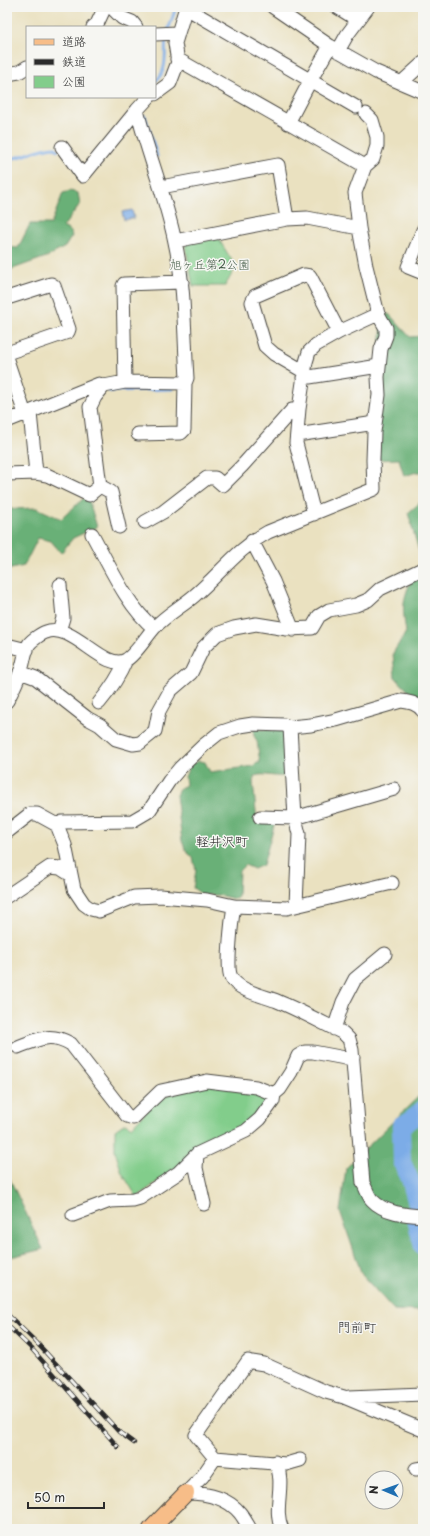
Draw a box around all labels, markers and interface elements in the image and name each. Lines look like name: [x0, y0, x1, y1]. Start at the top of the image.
legend: [26, 26, 156, 98]
text: 道路: [62, 32, 86, 50]
text: 鉄道: [62, 52, 86, 70]
text: 公園: [62, 72, 86, 90]
park label: 旭ヶ丘第2公園: [170, 255, 250, 273]
district label: 軽井沢町: [196, 831, 248, 850]
district label: 門前町: [337, 1317, 377, 1336]
north arrow: [364, 1470, 404, 1510]
scale bar: [28, 1484, 104, 1510]
text: N: [365, 1485, 382, 1494]
text: 50 m: [34, 1488, 65, 1506]

